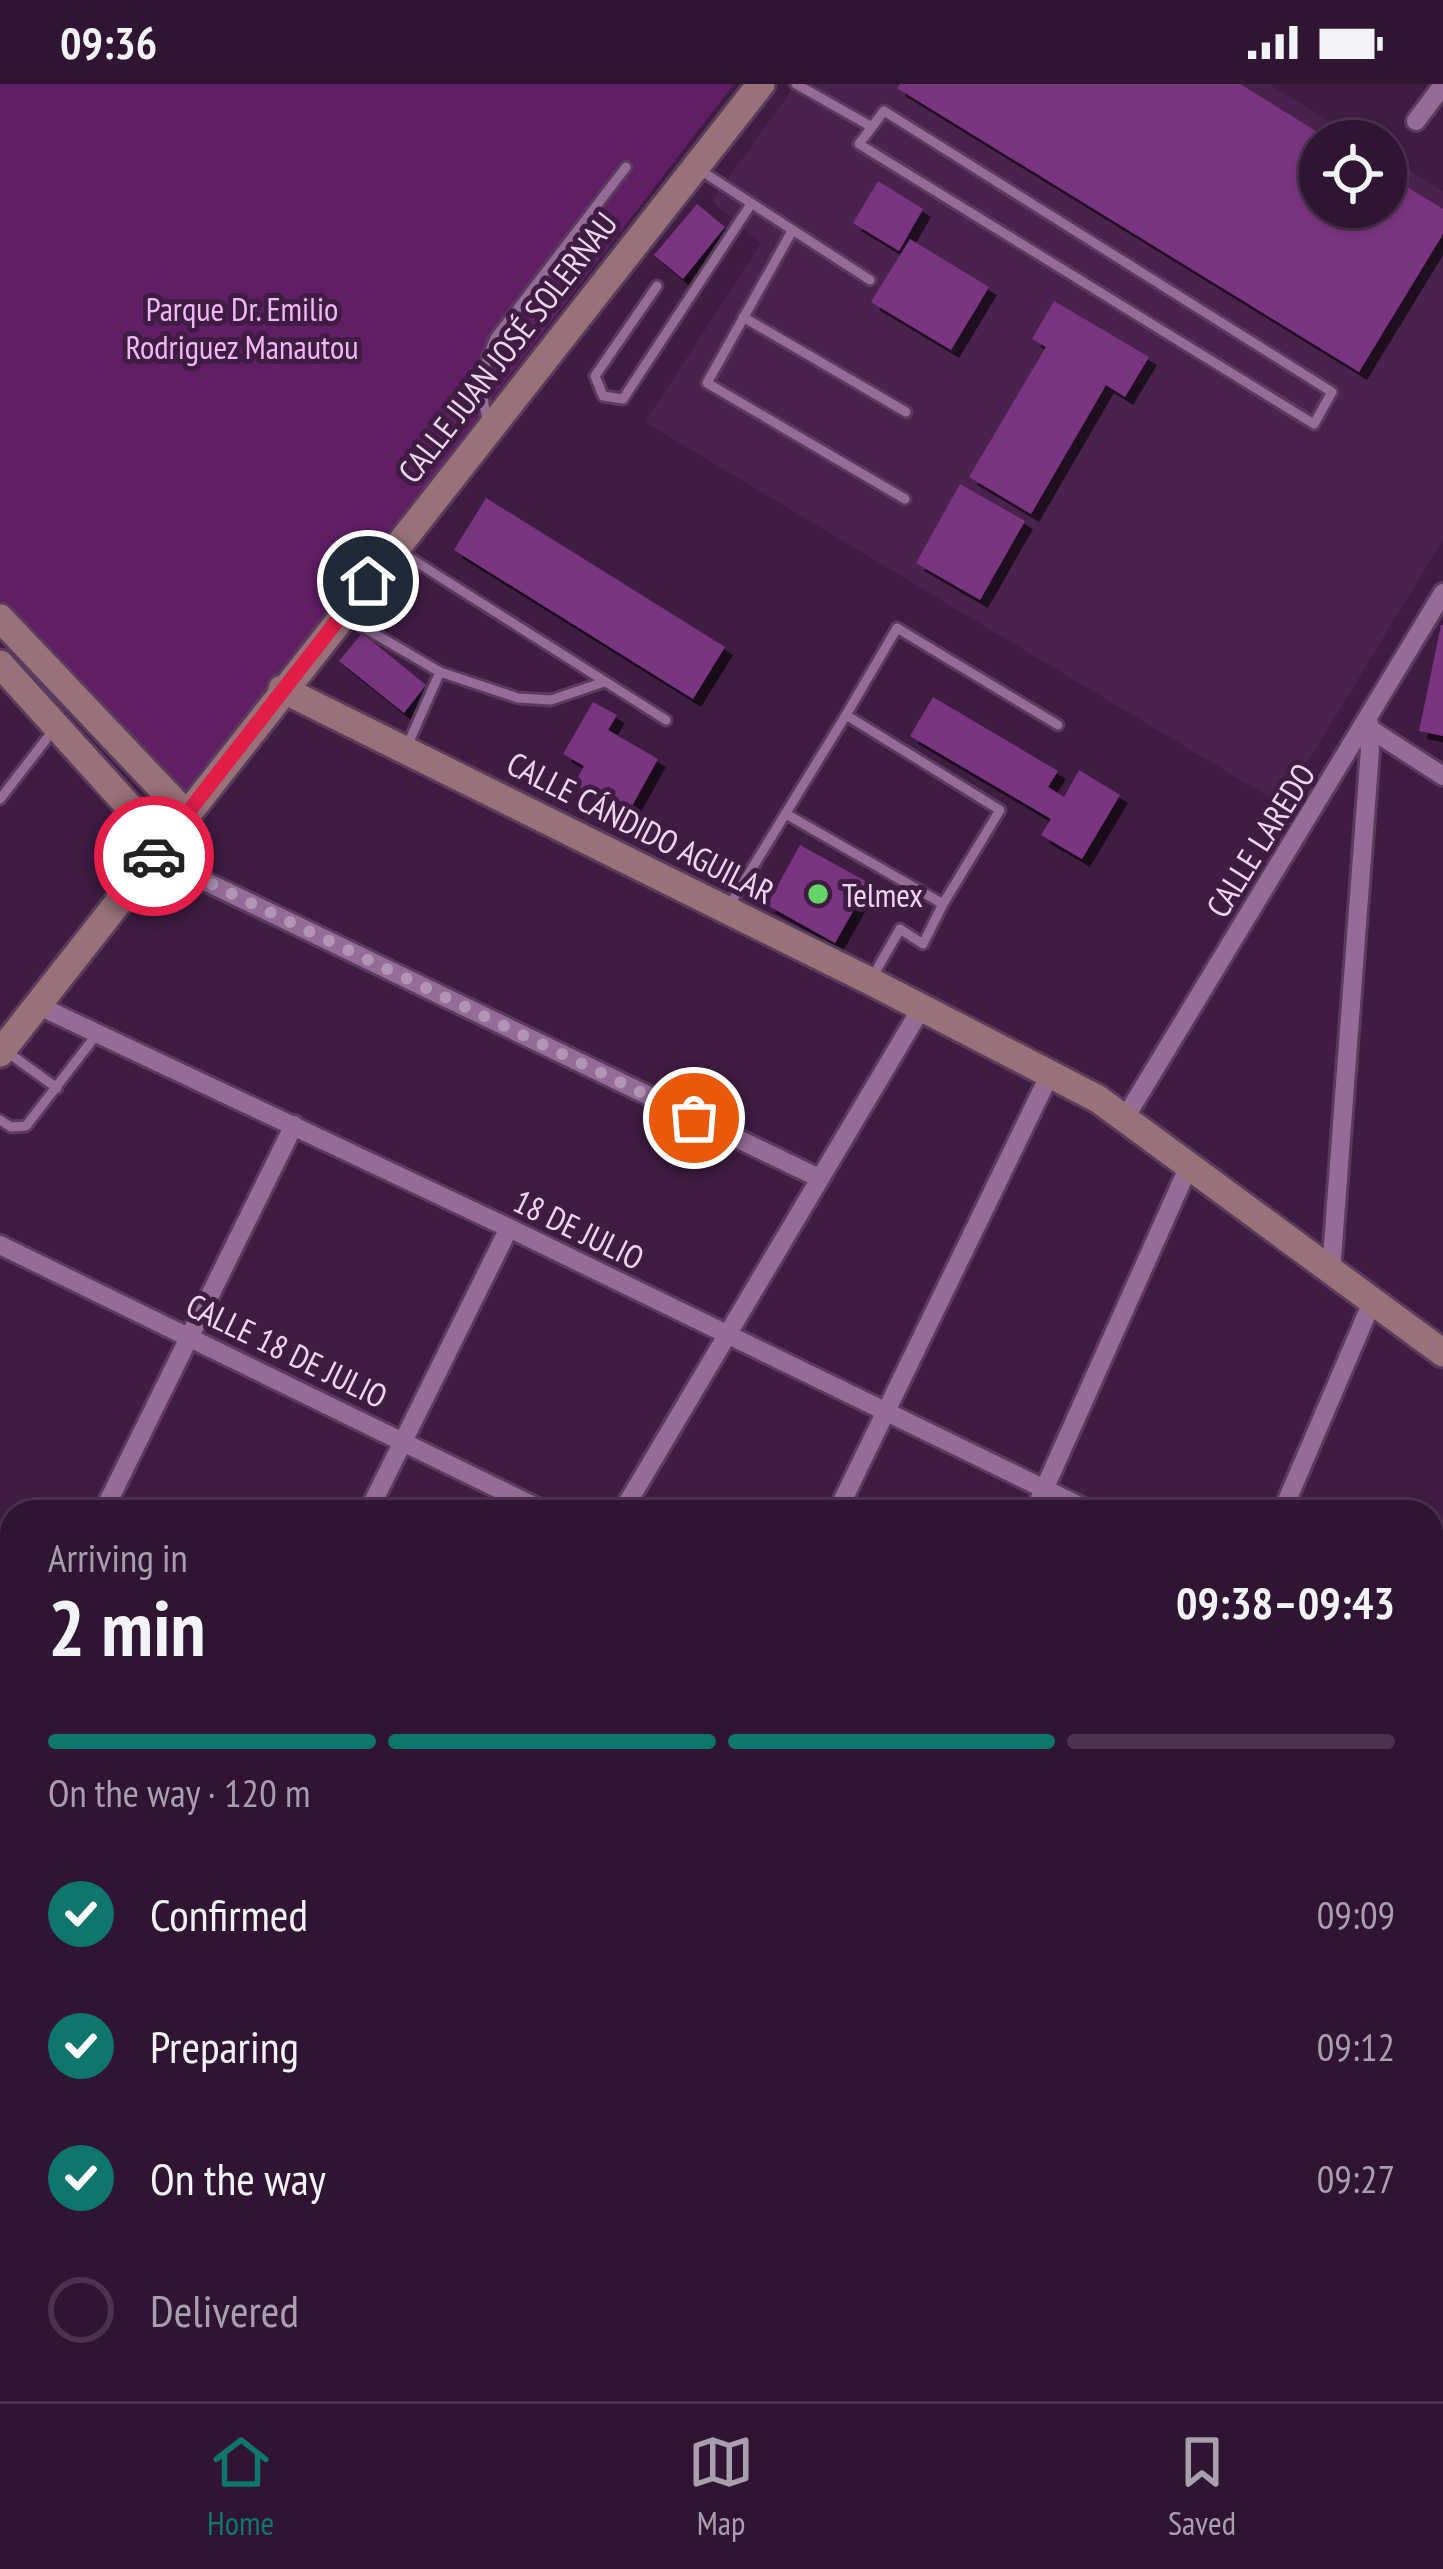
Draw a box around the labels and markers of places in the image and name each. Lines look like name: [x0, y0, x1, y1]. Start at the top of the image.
pin: [317, 530, 419, 632]
place label: Telmex: [842, 873, 923, 916]
marker: Telmex: [805, 881, 831, 907]
pin: [643, 1067, 745, 1169]

